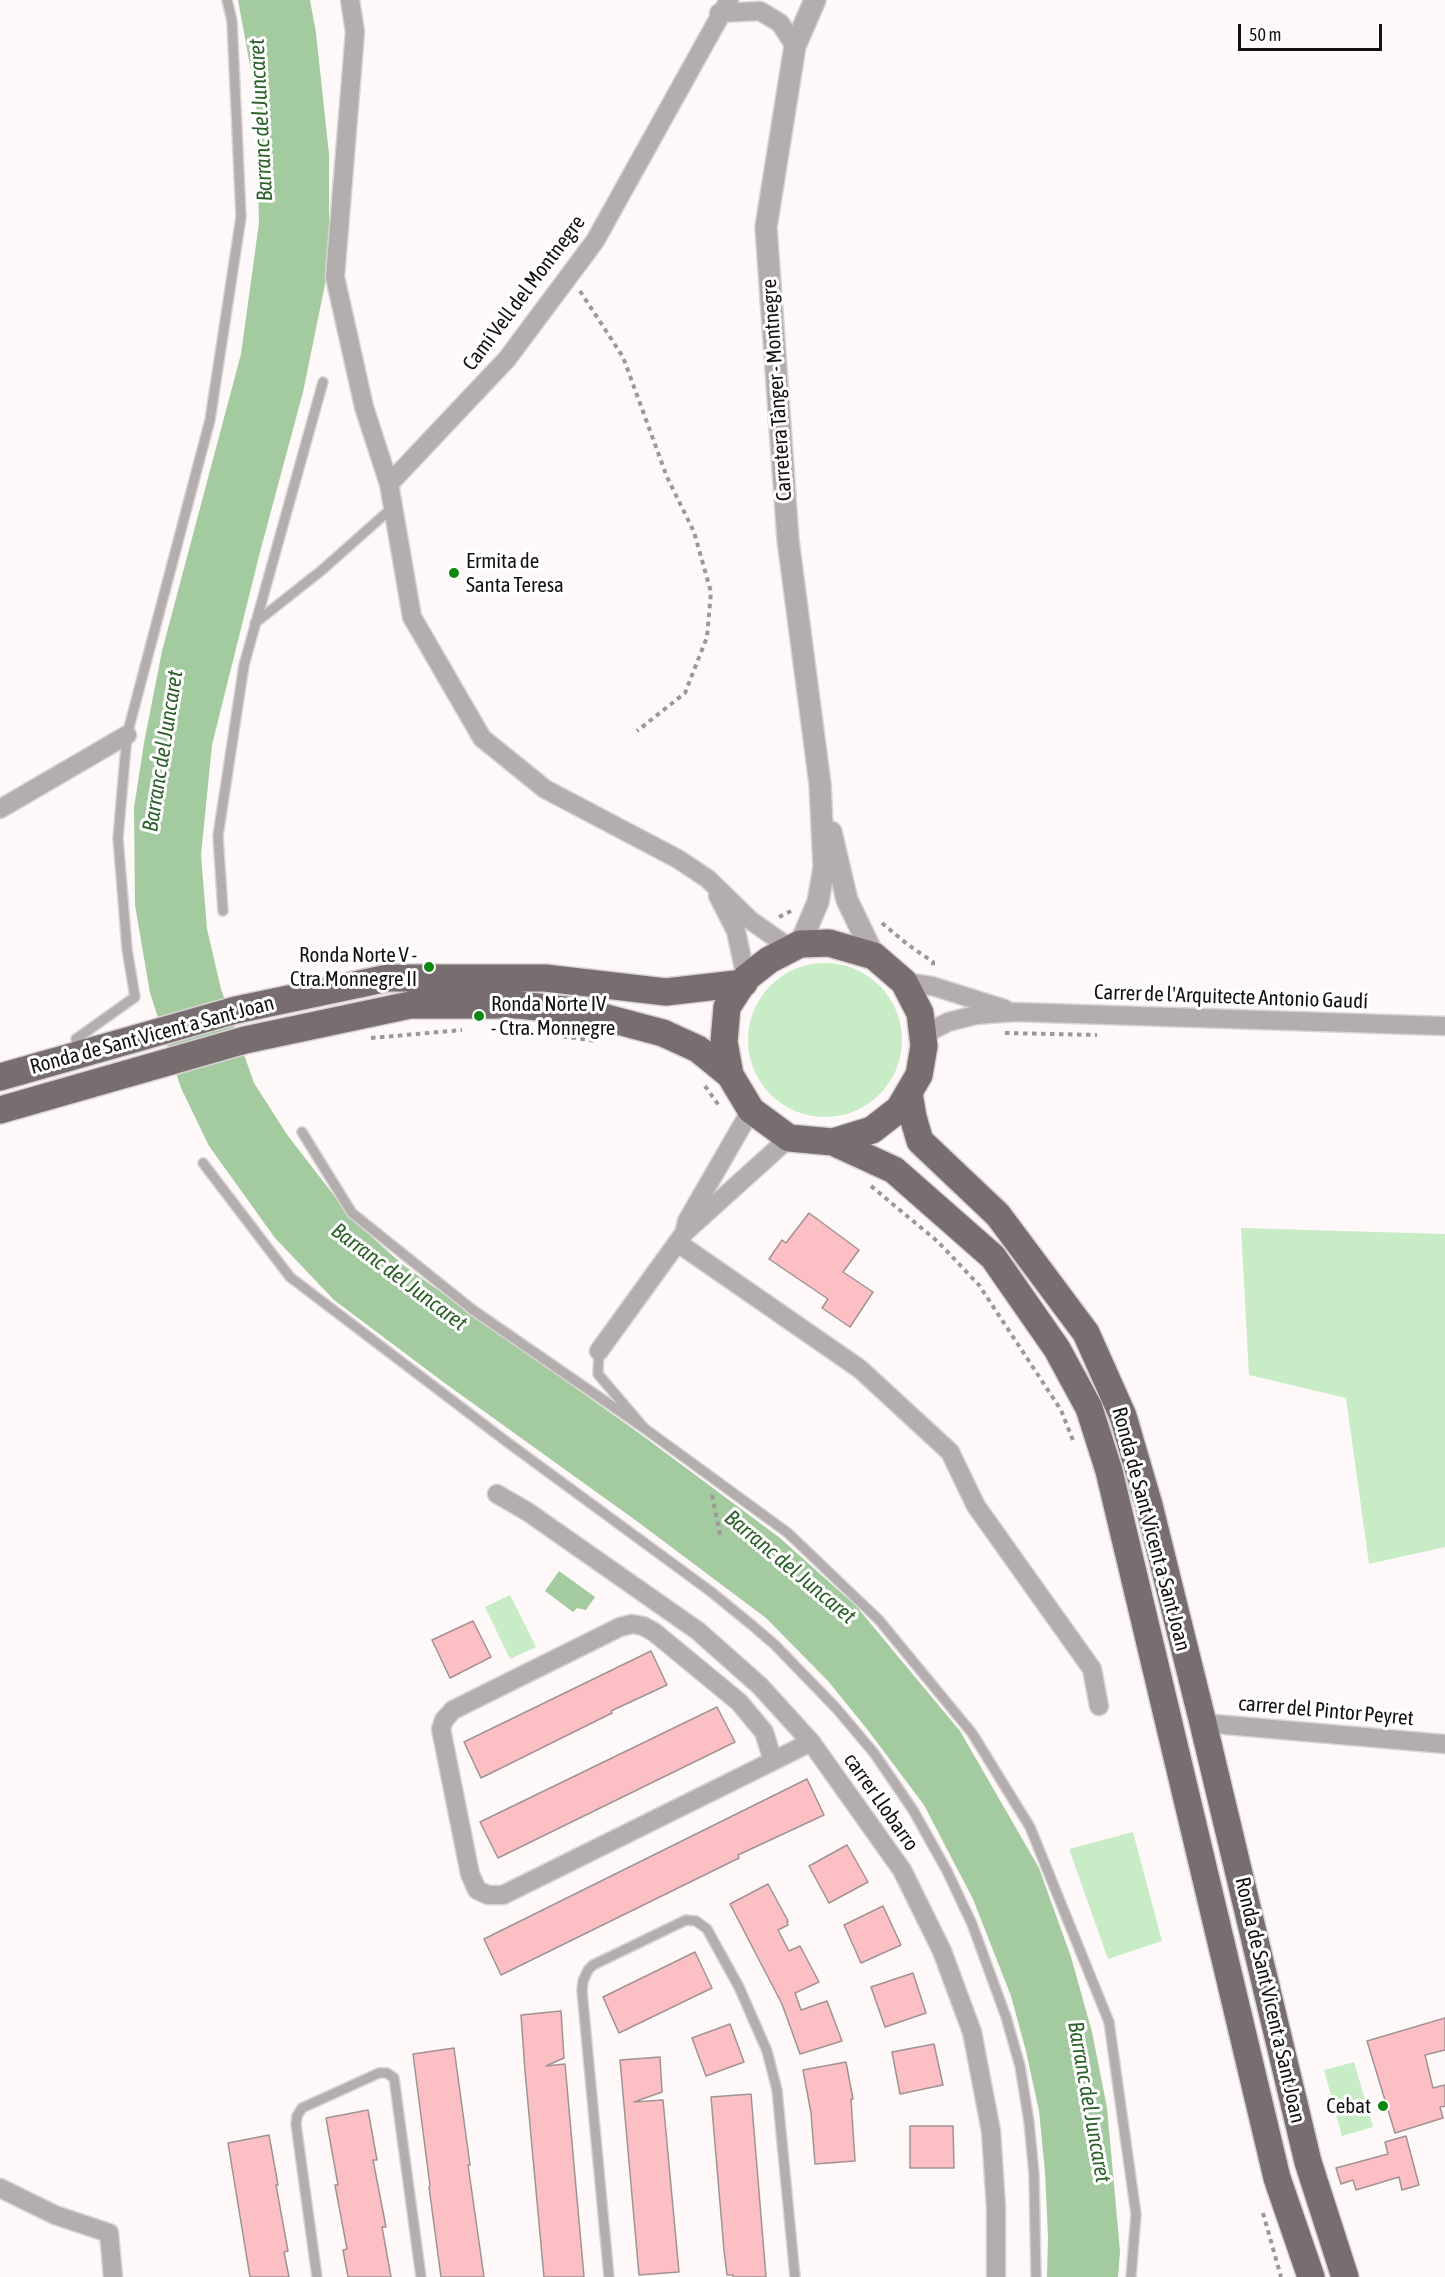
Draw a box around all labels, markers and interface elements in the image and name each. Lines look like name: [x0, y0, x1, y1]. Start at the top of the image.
scale bar: [1241, 12, 1385, 50]
text: 50 m: [1249, 24, 1281, 45]
water label: Barranc del Juncaret: [244, 38, 278, 202]
street label: Camí Vell del Montnegre: [457, 210, 591, 376]
street label: Carretera Tànger - Montnegre: [757, 278, 797, 502]
place label: Ermita de Santa Teresa: [466, 548, 564, 598]
marker: Ermita de Santa Teresa: [447, 566, 461, 580]
water label: Barranc del Juncaret: [137, 668, 189, 834]
place label: Ronda Norte V - Ctra.Monnegre II: [290, 942, 417, 992]
marker: Ronda Norte V - Ctra.Monnegre II: [422, 960, 436, 974]
street label: Carrer de l'Arquitecte Antonio Gaudí: [1094, 980, 1368, 1014]
street label: Ronda de Sant Vicent a Sant Joan: [27, 990, 277, 1080]
place label: Ronda Norte IV - Ctra. Monnegre: [491, 991, 615, 1041]
marker: Ronda Norte IV - Ctra. Monnegre: [472, 1009, 486, 1023]
water label: Barranc del Juncaret: [326, 1217, 472, 1337]
street label: Ronda de Sant Vicent a Sant Joan: [1106, 1404, 1196, 1654]
water label: Barranc del Juncaret: [719, 1504, 861, 1630]
street label: carrer del Pintor Peyret: [1237, 1691, 1415, 1731]
street label: carrer Llobarro: [838, 1748, 924, 1856]
street label: Ronda de Sant Vicent a Sant Joan: [1229, 1875, 1311, 2125]
water label: Barranc del Juncaret: [1062, 2019, 1116, 2185]
place label: Cebat: [1326, 2093, 1371, 2119]
marker: Cebat: [1376, 2099, 1390, 2113]

